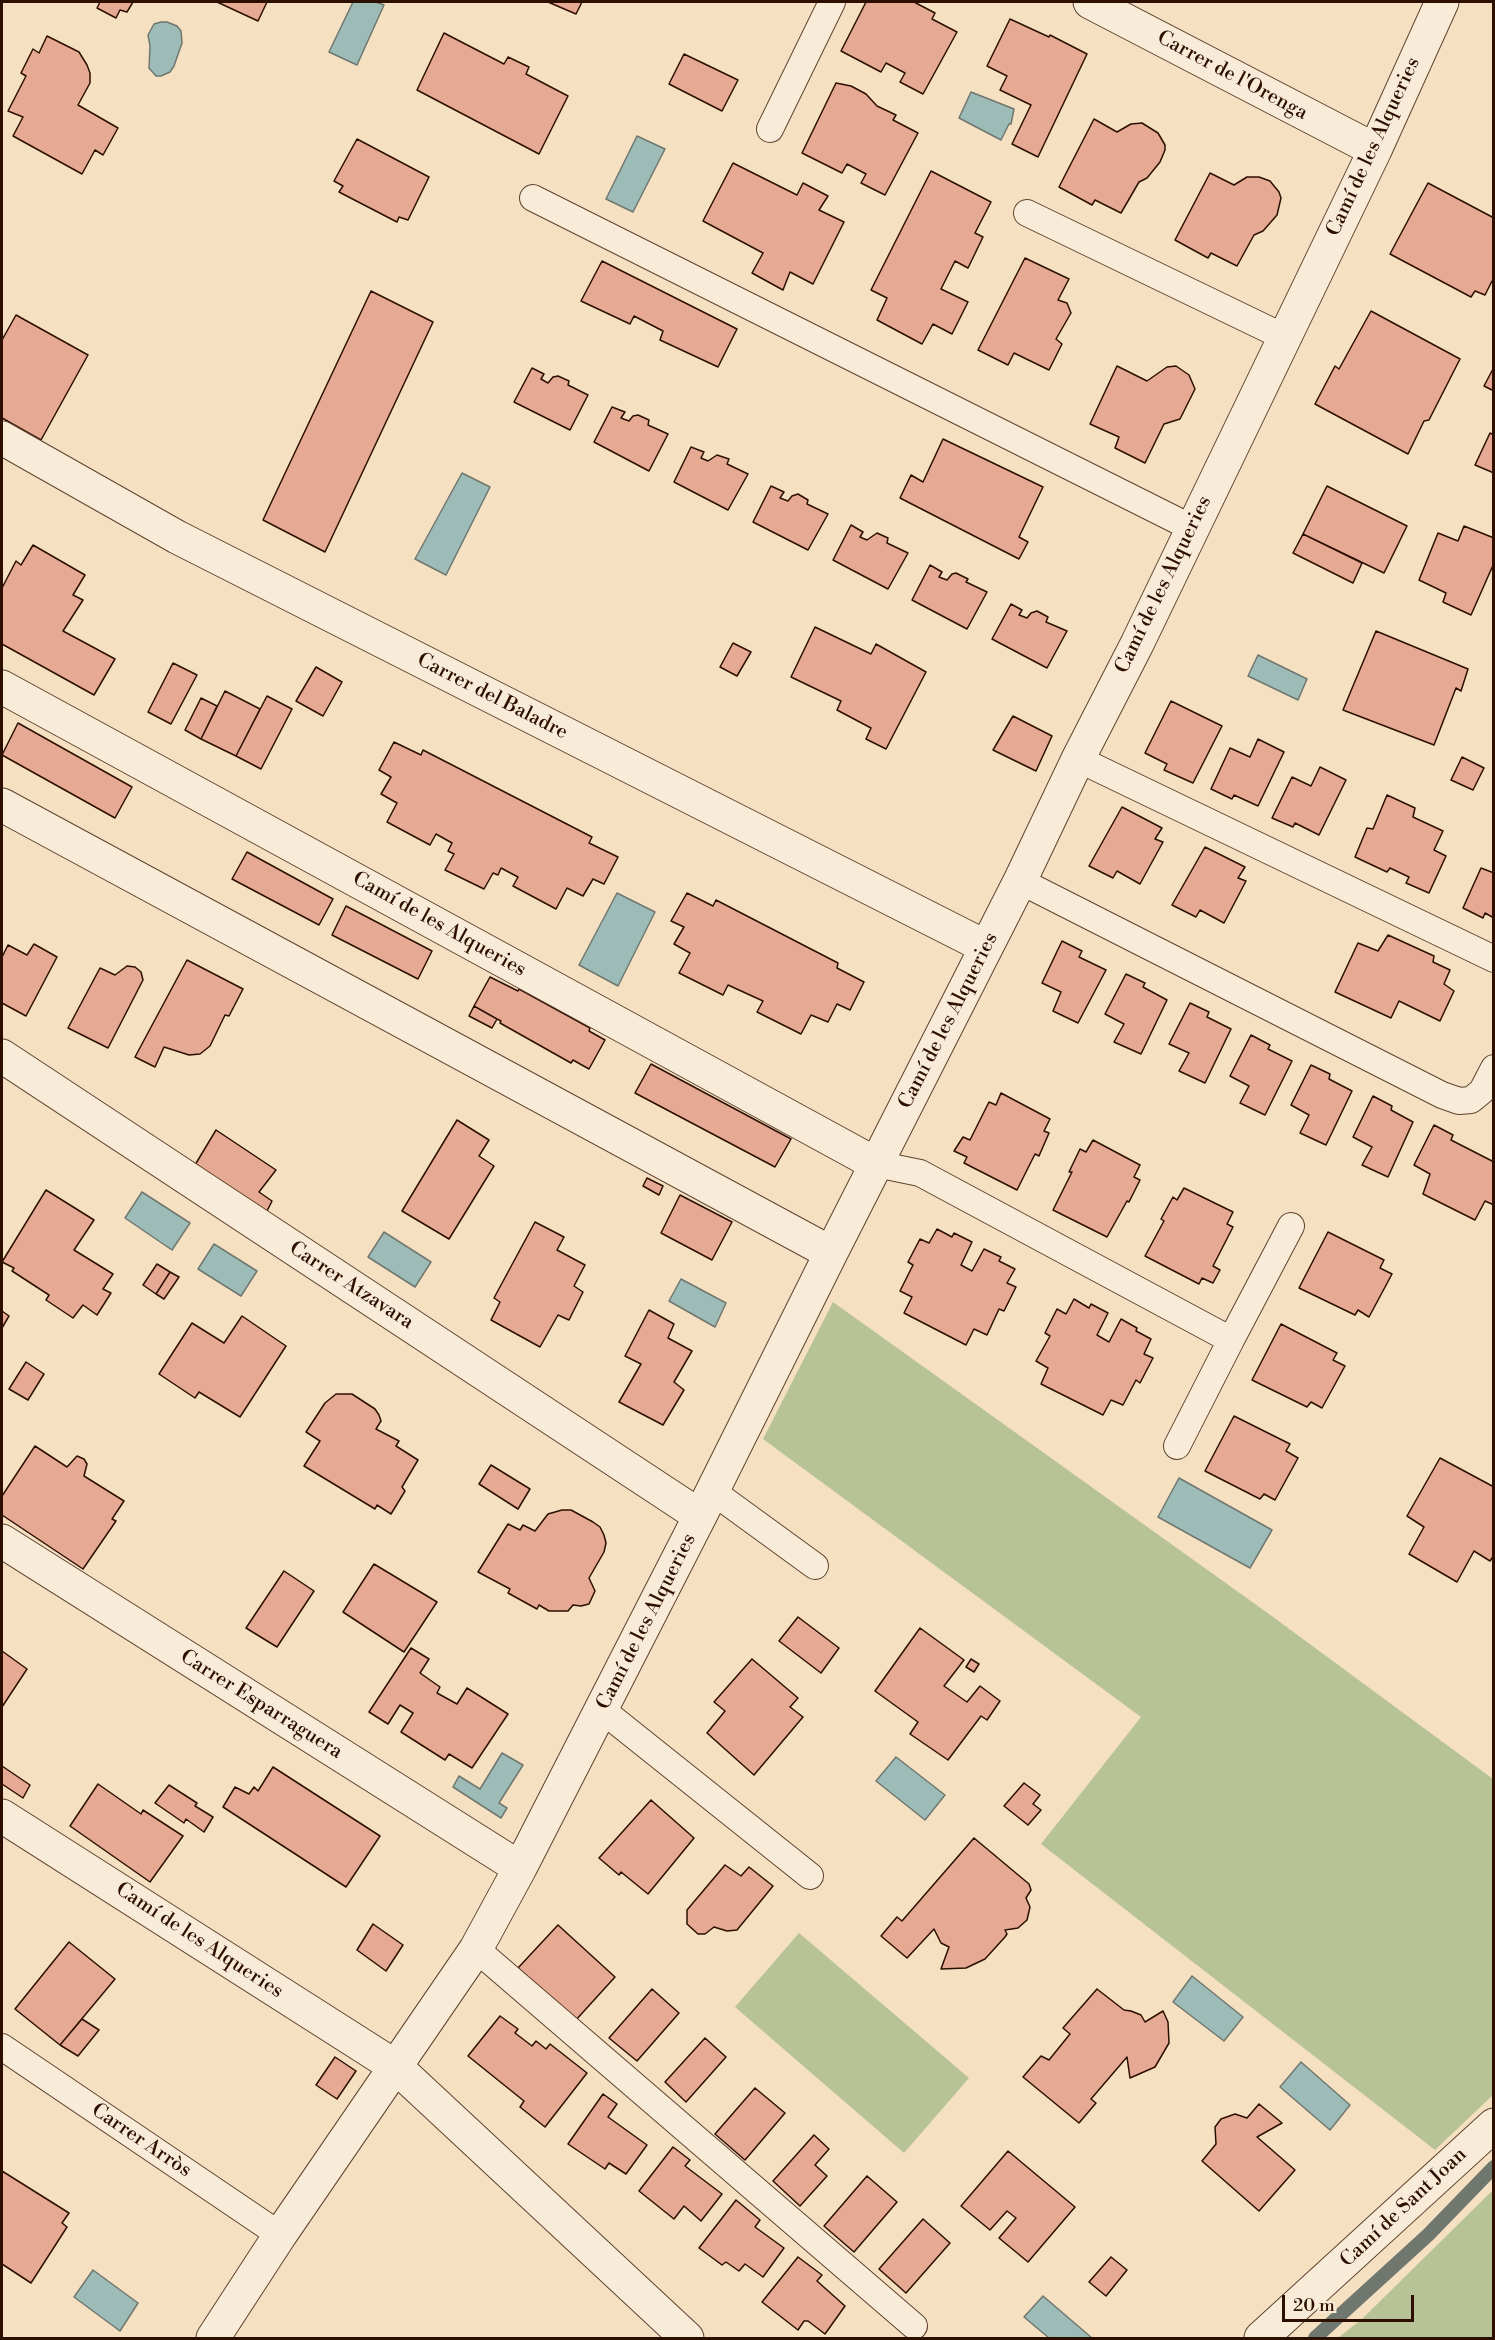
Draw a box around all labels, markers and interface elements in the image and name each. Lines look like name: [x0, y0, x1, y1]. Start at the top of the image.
street label: Carrer de l'Orenga: [1153, 26, 1311, 126]
street label: Camí de les Alqueries: [1322, 54, 1426, 240]
street label: Camí de les Alqueries: [1111, 492, 1217, 678]
street label: Carrer del Baladre: [413, 649, 571, 745]
street label: Camí de les Alqueries: [348, 867, 530, 983]
street label: Camí de les Alqueries: [894, 929, 1004, 1113]
street label: Carrer Atzavara: [284, 1237, 418, 1335]
street label: Camí de les Alqueries: [592, 1530, 702, 1714]
street label: Carrer Esparraguera: [175, 1645, 347, 1765]
street label: Camí de les Alqueries: [111, 1878, 287, 2004]
street label: Carrer Arròs: [86, 2099, 196, 2183]
street label: Camí de Sant Joan: [1336, 2143, 1472, 2273]
scale bar: [1285, 2283, 1417, 2321]
text: 20 m: [1293, 2294, 1335, 2317]

